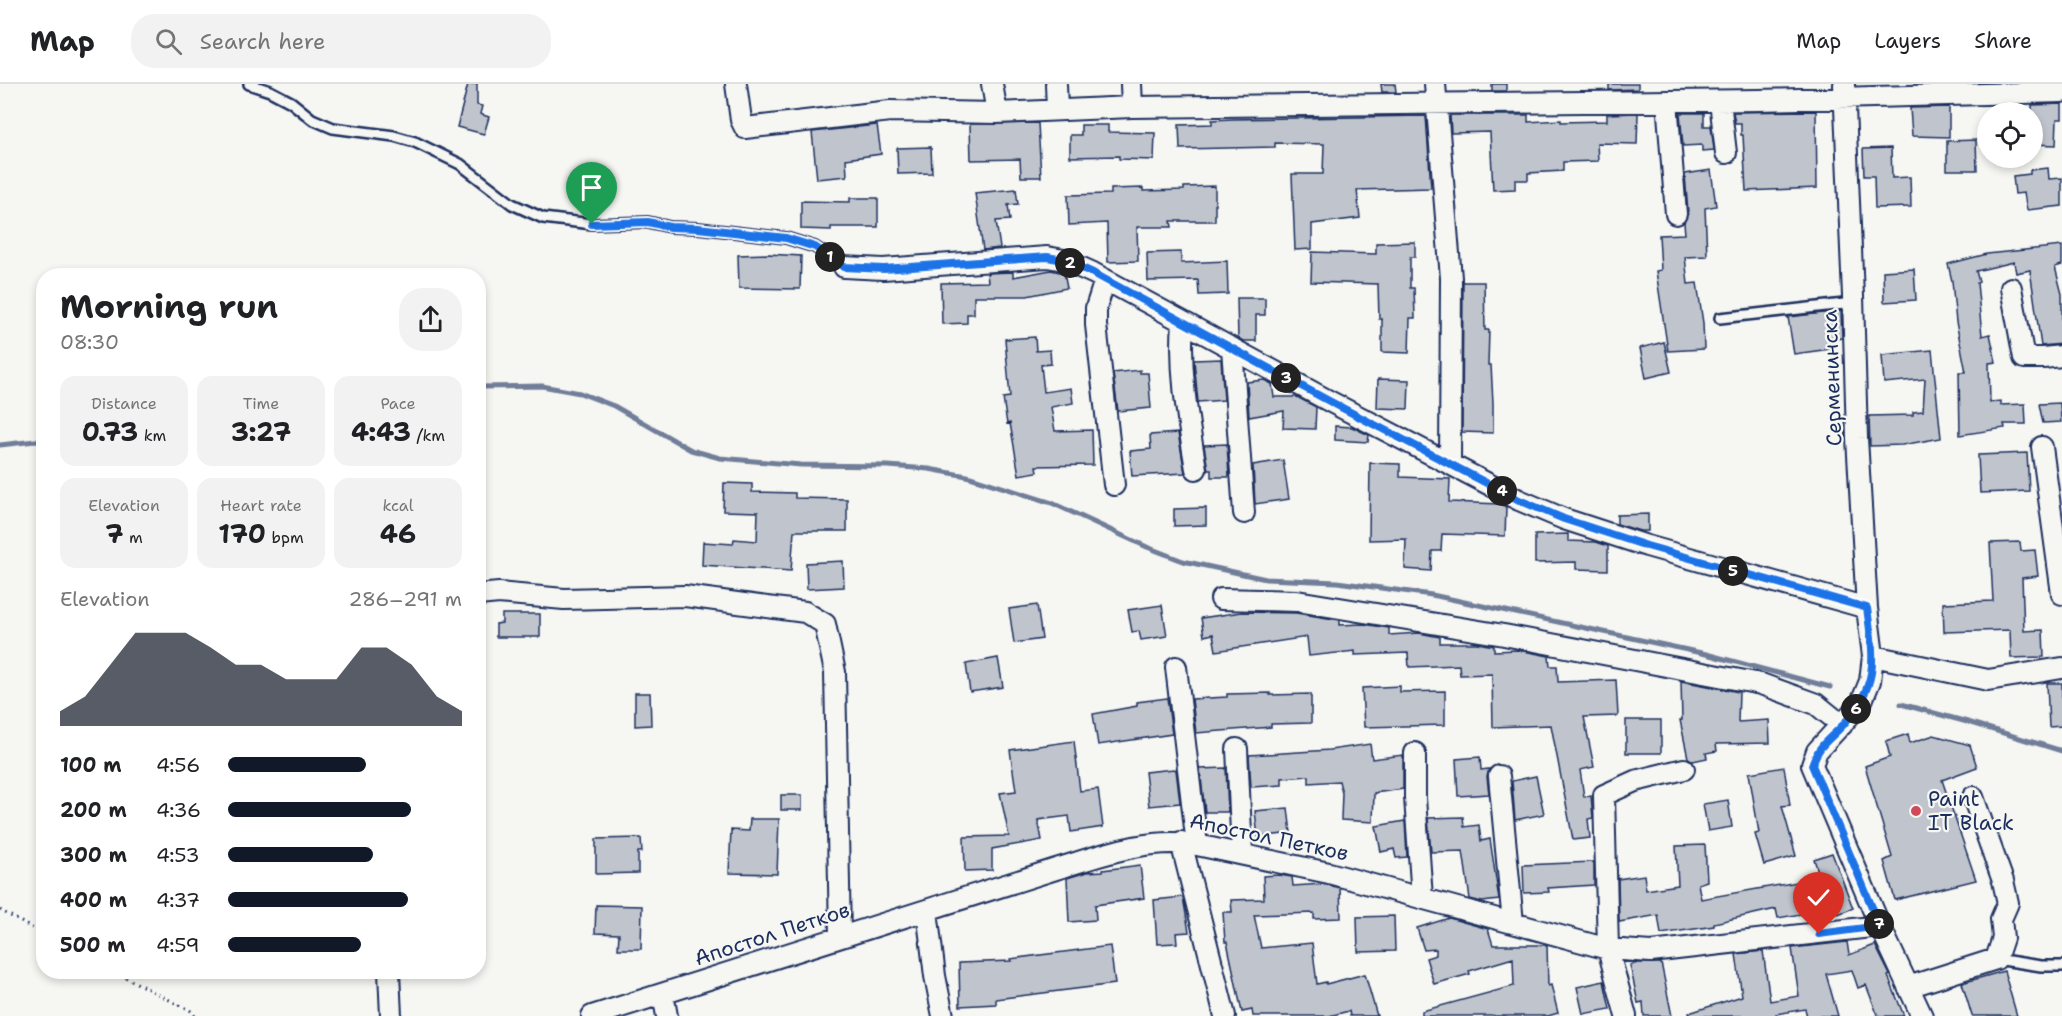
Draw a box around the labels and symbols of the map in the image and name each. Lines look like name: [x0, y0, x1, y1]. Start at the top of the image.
pin: [566, 162, 617, 224]
pin: 1: [815, 242, 845, 272]
pin: 2: [1055, 248, 1085, 278]
street label: Серменинска: [1816, 309, 1848, 447]
pin: 3: [1271, 363, 1301, 393]
pin: 4: [1487, 476, 1517, 506]
pin: 5: [1718, 556, 1748, 586]
pin: 6: [1841, 694, 1871, 724]
place label: Paint IT Black: [1928, 785, 2014, 837]
marker: Paint IT Black: [1909, 804, 1923, 818]
street label: Апостол Петков: [1187, 806, 1351, 868]
pin: [1793, 872, 1844, 934]
street label: Апостол Петков: [691, 896, 853, 972]
pin: 7: [1864, 909, 1894, 939]

